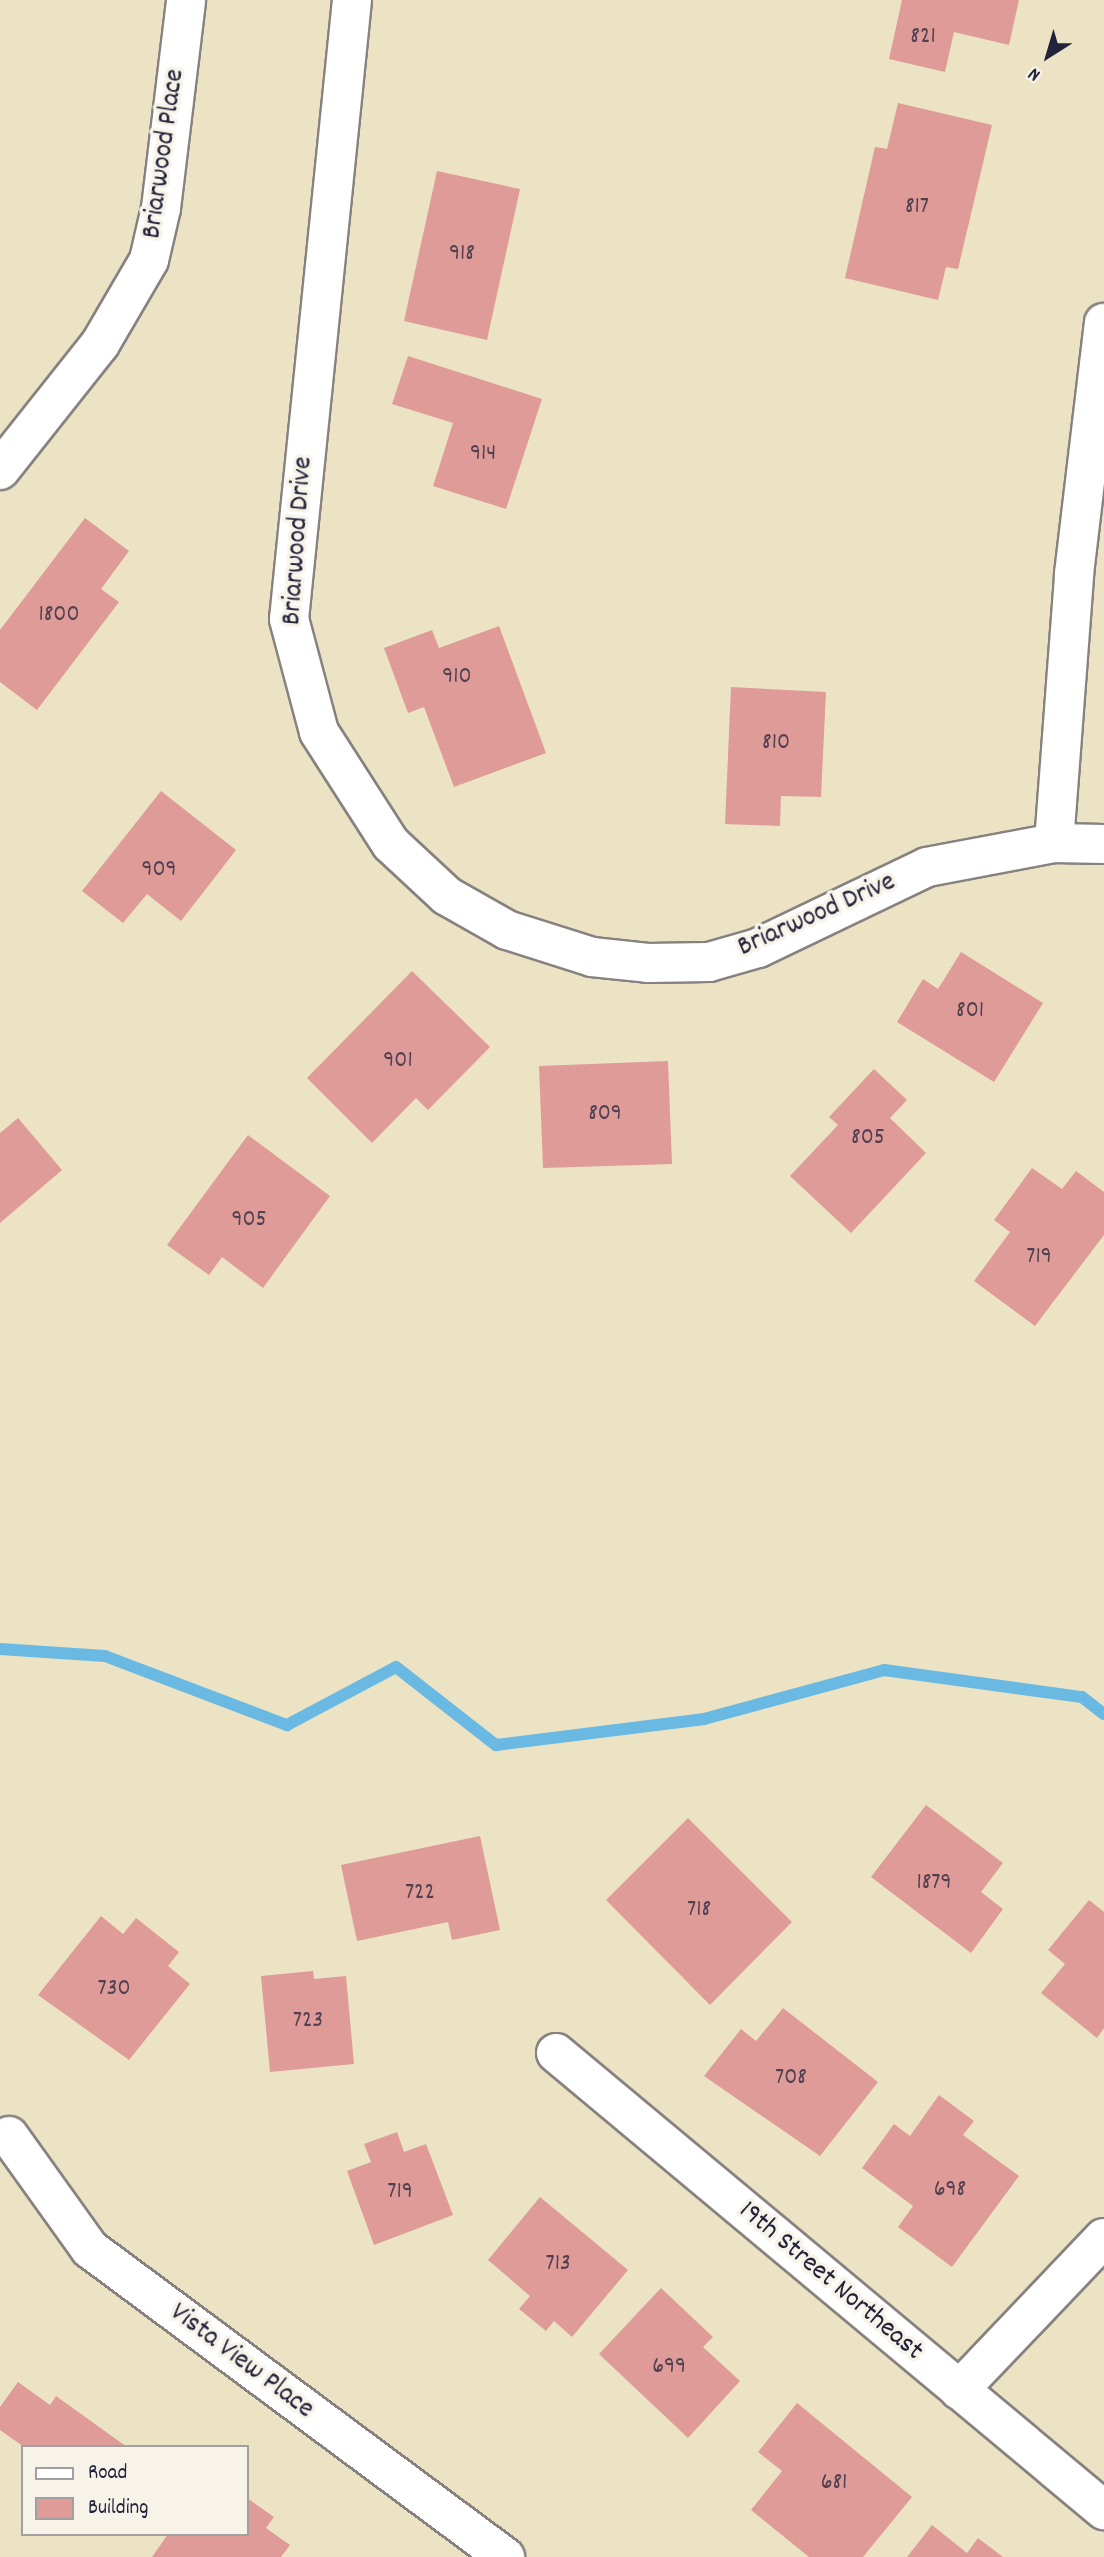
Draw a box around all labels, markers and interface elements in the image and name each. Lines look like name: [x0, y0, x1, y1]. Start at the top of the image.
north arrow: [1013, 21, 1083, 91]
house number: 821: [910, 24, 936, 52]
text: N: [1023, 60, 1047, 87]
street label: Briarwood Place: [136, 67, 194, 241]
house number: 817: [905, 194, 929, 222]
house number: 918: [449, 241, 475, 269]
house number: 914: [470, 441, 496, 469]
street label: Briarwood Drive: [276, 456, 322, 626]
house number: 1800: [38, 602, 80, 630]
house number: 910: [442, 664, 472, 692]
house number: 810: [762, 730, 790, 758]
house number: 909: [141, 857, 177, 885]
street label: Briarwood Drive: [733, 866, 901, 966]
house number: 801: [956, 998, 984, 1026]
house number: 901: [383, 1048, 413, 1076]
house number: 809: [588, 1101, 622, 1129]
house number: 805: [851, 1125, 885, 1153]
house number: 905: [231, 1207, 267, 1235]
house number: 719: [1026, 1244, 1052, 1272]
house number: 1879: [916, 1870, 952, 1898]
house number: 722: [405, 1880, 435, 1908]
house number: 718: [687, 1897, 711, 1925]
house number: 730: [98, 1976, 130, 2004]
house number: 723: [293, 2008, 323, 2036]
house number: 708: [775, 2065, 807, 2093]
house number: 698: [934, 2177, 966, 2205]
house number: 719: [387, 2179, 413, 2207]
street label: 19th Street Northeast: [731, 2195, 929, 2369]
house number: 713: [545, 2251, 571, 2279]
street label: Vista View Place: [162, 2297, 320, 2427]
house number: 699: [652, 2354, 686, 2382]
legend: [21, 2445, 248, 2536]
text: Road: [88, 2459, 127, 2489]
house number: 681: [821, 2470, 847, 2498]
text: Building: [88, 2494, 148, 2524]

